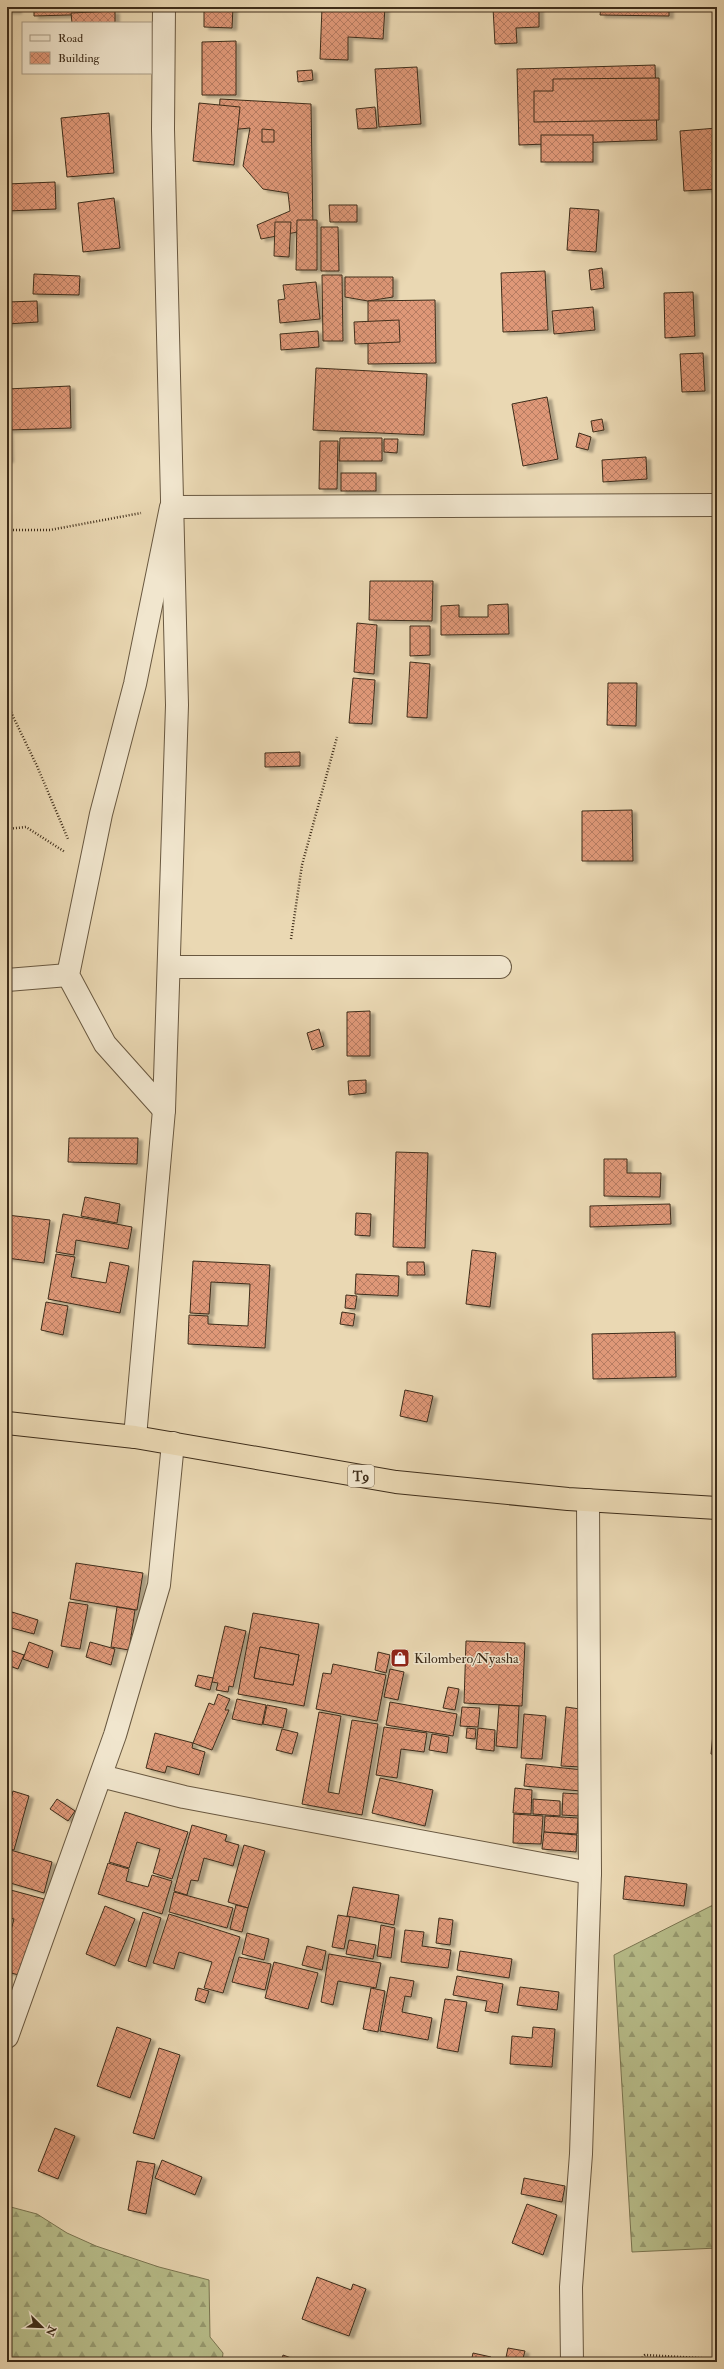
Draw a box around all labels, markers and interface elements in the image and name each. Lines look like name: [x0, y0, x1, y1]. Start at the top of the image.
legend: [22, 22, 152, 74]
text: Road: [58, 31, 83, 46]
text: Building: [58, 51, 101, 66]
road number: T9: [348, 1465, 374, 1487]
shop icon: Kilombero/Nyasha: [389, 1647, 411, 1669]
place label: Kilombero/Nyasha: [414, 1650, 519, 1668]
north arrow: [22, 2307, 62, 2347]
text: N: [42, 2323, 59, 2339]

